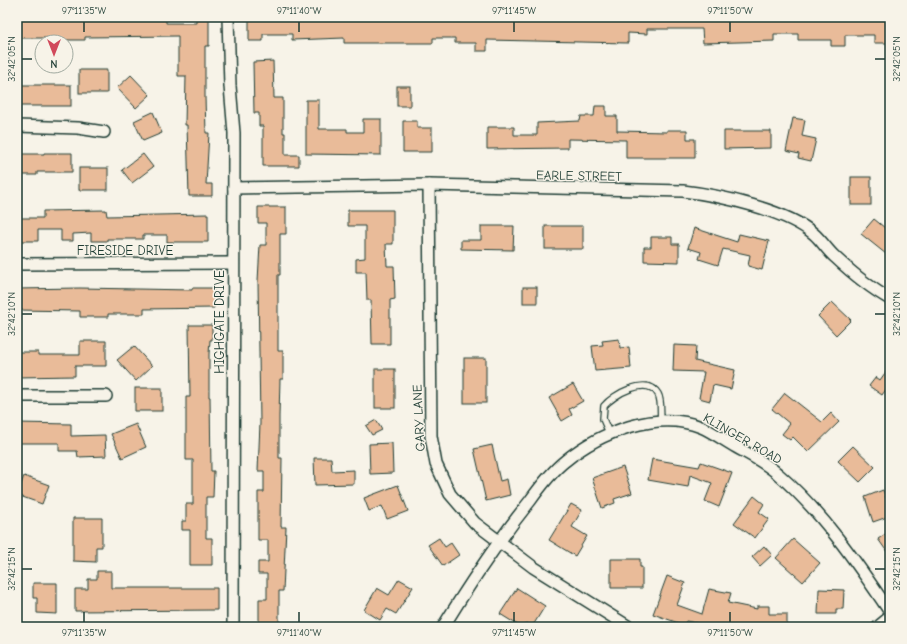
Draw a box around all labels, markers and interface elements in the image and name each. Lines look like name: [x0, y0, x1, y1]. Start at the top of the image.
text: 97°11'35"W: [62, 5, 106, 17]
text: 97°11'40"W: [277, 5, 322, 17]
text: 97°11'45"W: [492, 5, 536, 17]
text: 97°11'50"W: [707, 5, 753, 17]
north arrow: [34, 34, 74, 74]
text: 32°42'05"N: [6, 36, 18, 82]
text: 32°42'05"N: [891, 36, 903, 82]
text: N: [50, 57, 58, 70]
street label: EARLE STREET: [536, 167, 622, 184]
street label: FIRESIDE DRIVE: [77, 243, 173, 258]
street label: HIGHGATE DRIVE: [212, 270, 227, 374]
text: 32°42'10"N: [6, 292, 18, 336]
text: 32°42'10"N: [891, 292, 903, 336]
street label: GARY LANE: [409, 384, 428, 452]
street label: KLINGER ROAD: [701, 410, 785, 467]
text: 32°42'15"N: [6, 547, 18, 591]
text: 32°42'15"N: [891, 547, 903, 591]
text: 97°11'35"W: [62, 627, 106, 639]
text: 97°11'40"W: [277, 627, 322, 639]
text: 97°11'45"W: [492, 627, 536, 639]
text: 97°11'50"W: [707, 627, 753, 639]

